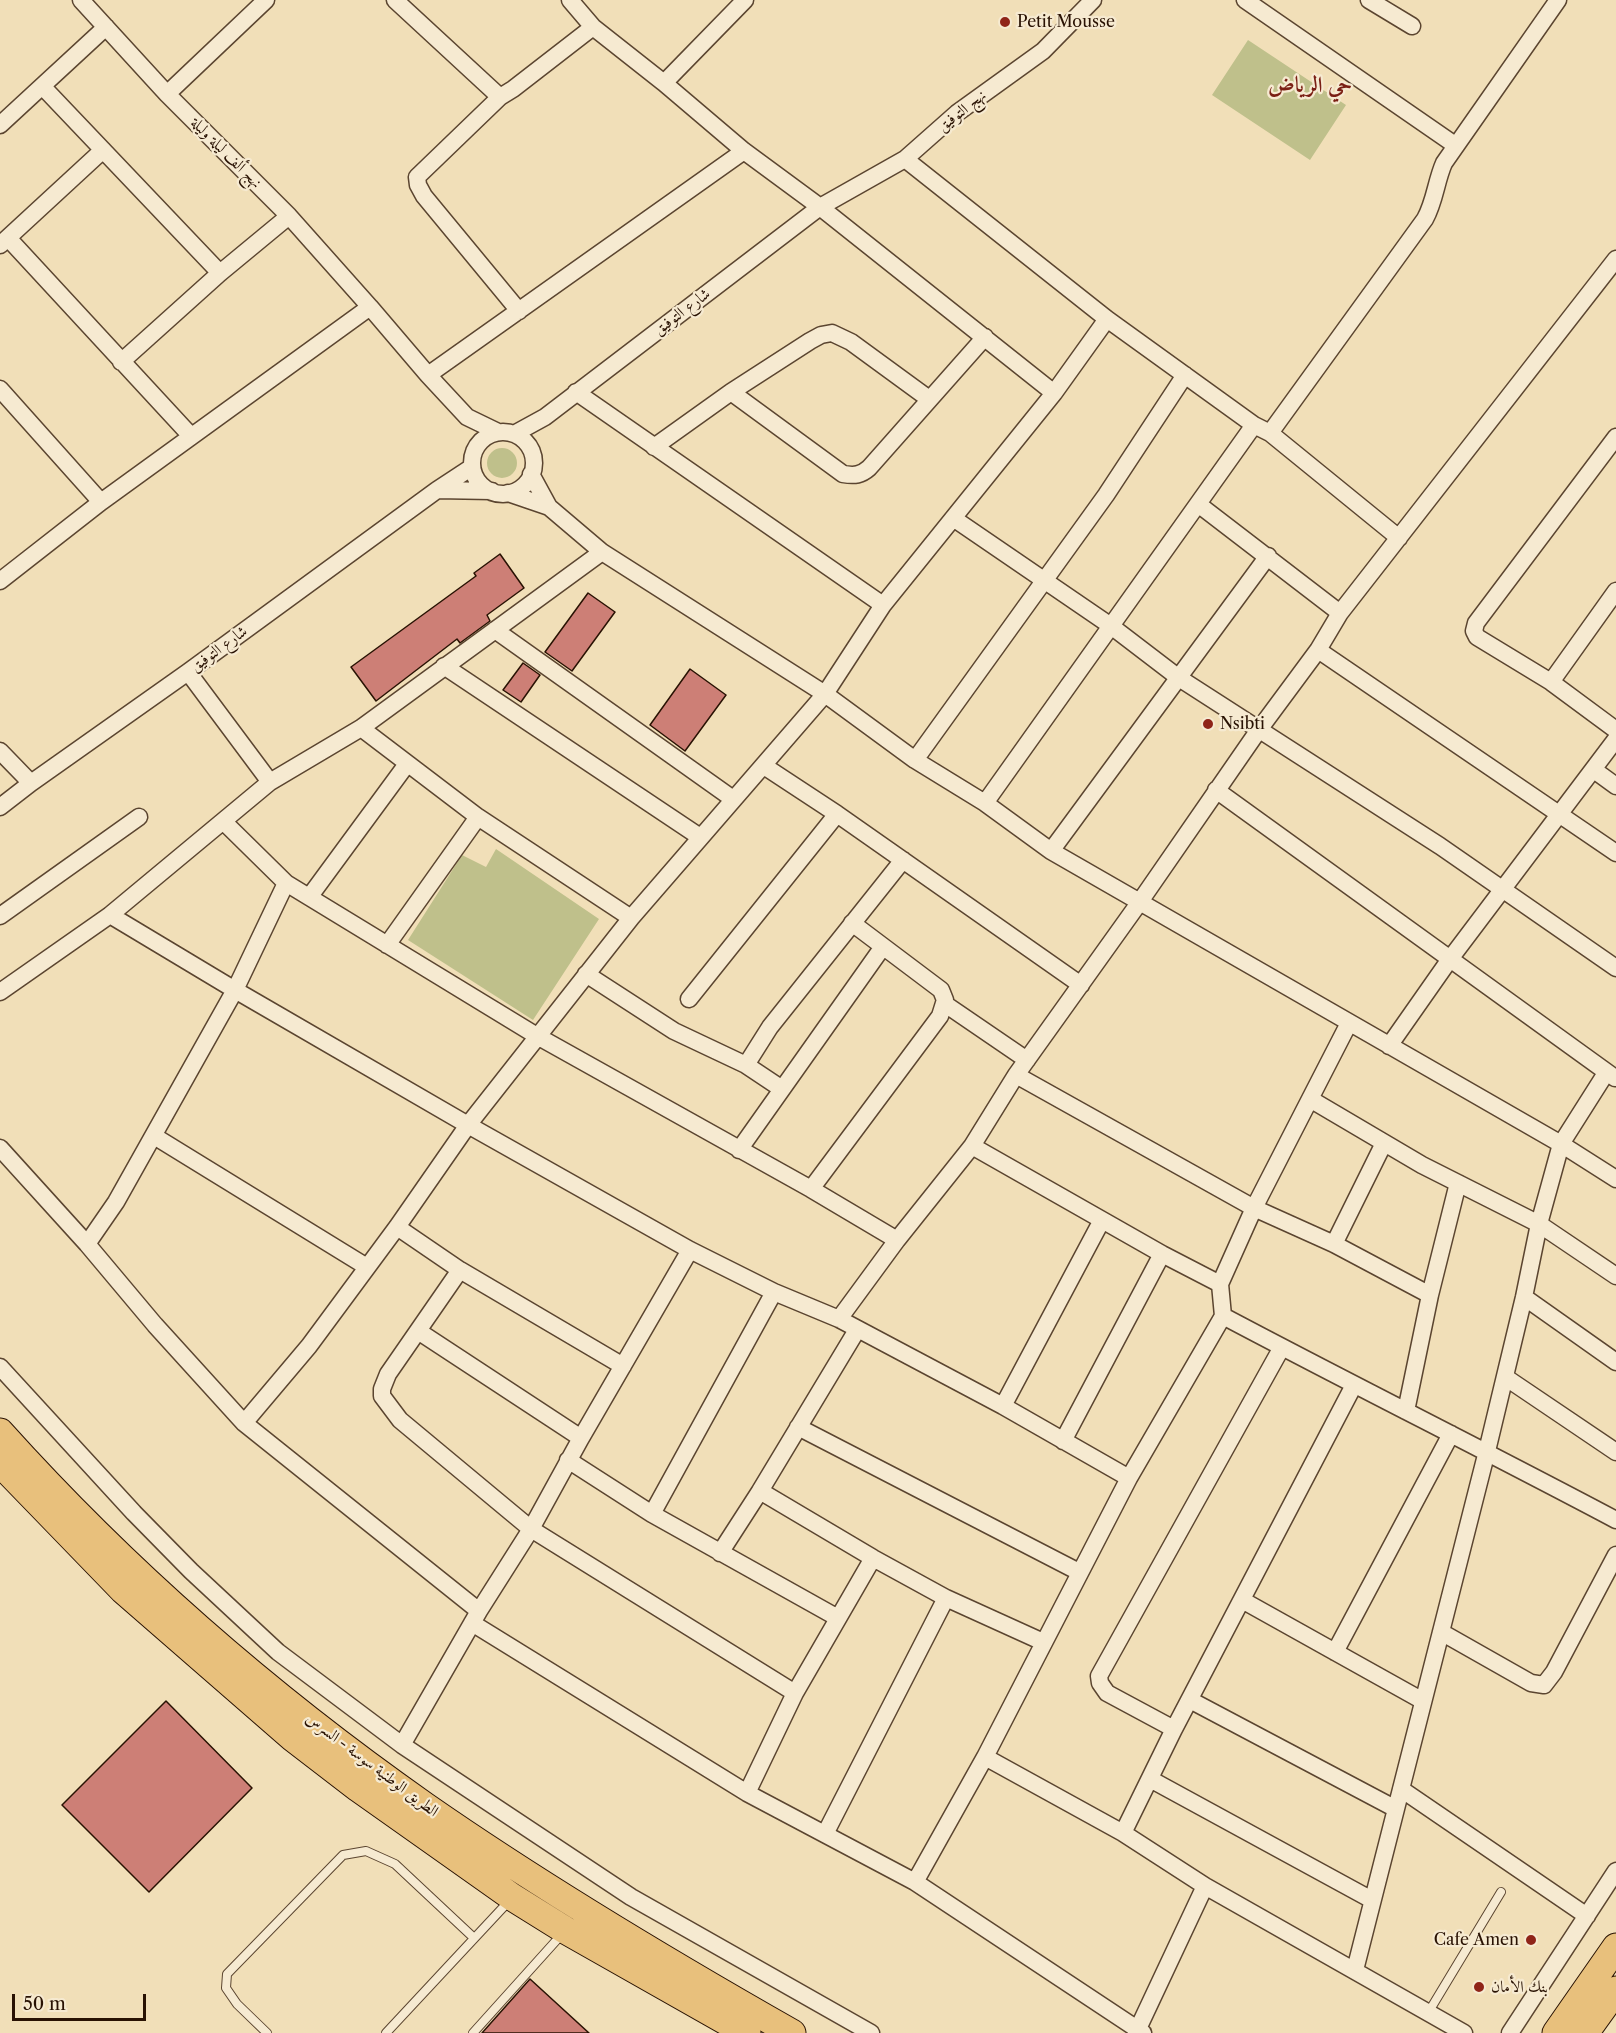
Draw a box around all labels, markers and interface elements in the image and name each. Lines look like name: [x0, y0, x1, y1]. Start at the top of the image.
place label: Petit Mousse: [1017, 12, 1115, 32]
marker: Petit Mousse: [998, 15, 1012, 29]
district label: حي الرياض: [1268, 73, 1352, 99]
street label: نهج التوفيق: [934, 86, 990, 136]
street label: نهج ألف ليلة وليلة: [186, 113, 266, 193]
street label: شارع التوفيق: [650, 284, 714, 340]
street label: شارع التوفيق: [187, 622, 251, 676]
place label: Nsibti: [1220, 714, 1265, 734]
marker: Nsibti: [1201, 717, 1215, 731]
street label: الطريق الوطنية سوسة - السرس: [302, 1709, 442, 1821]
place label: Cafe Amen: [1434, 1930, 1519, 1950]
marker: Cafe Amen: [1524, 1933, 1538, 1947]
place label: بنك الأمان: [1491, 1977, 1548, 1997]
marker: بنك الأمان: [1472, 1980, 1486, 1994]
scale bar: [15, 1982, 148, 2020]
text: 50 m: [23, 1993, 66, 2015]

